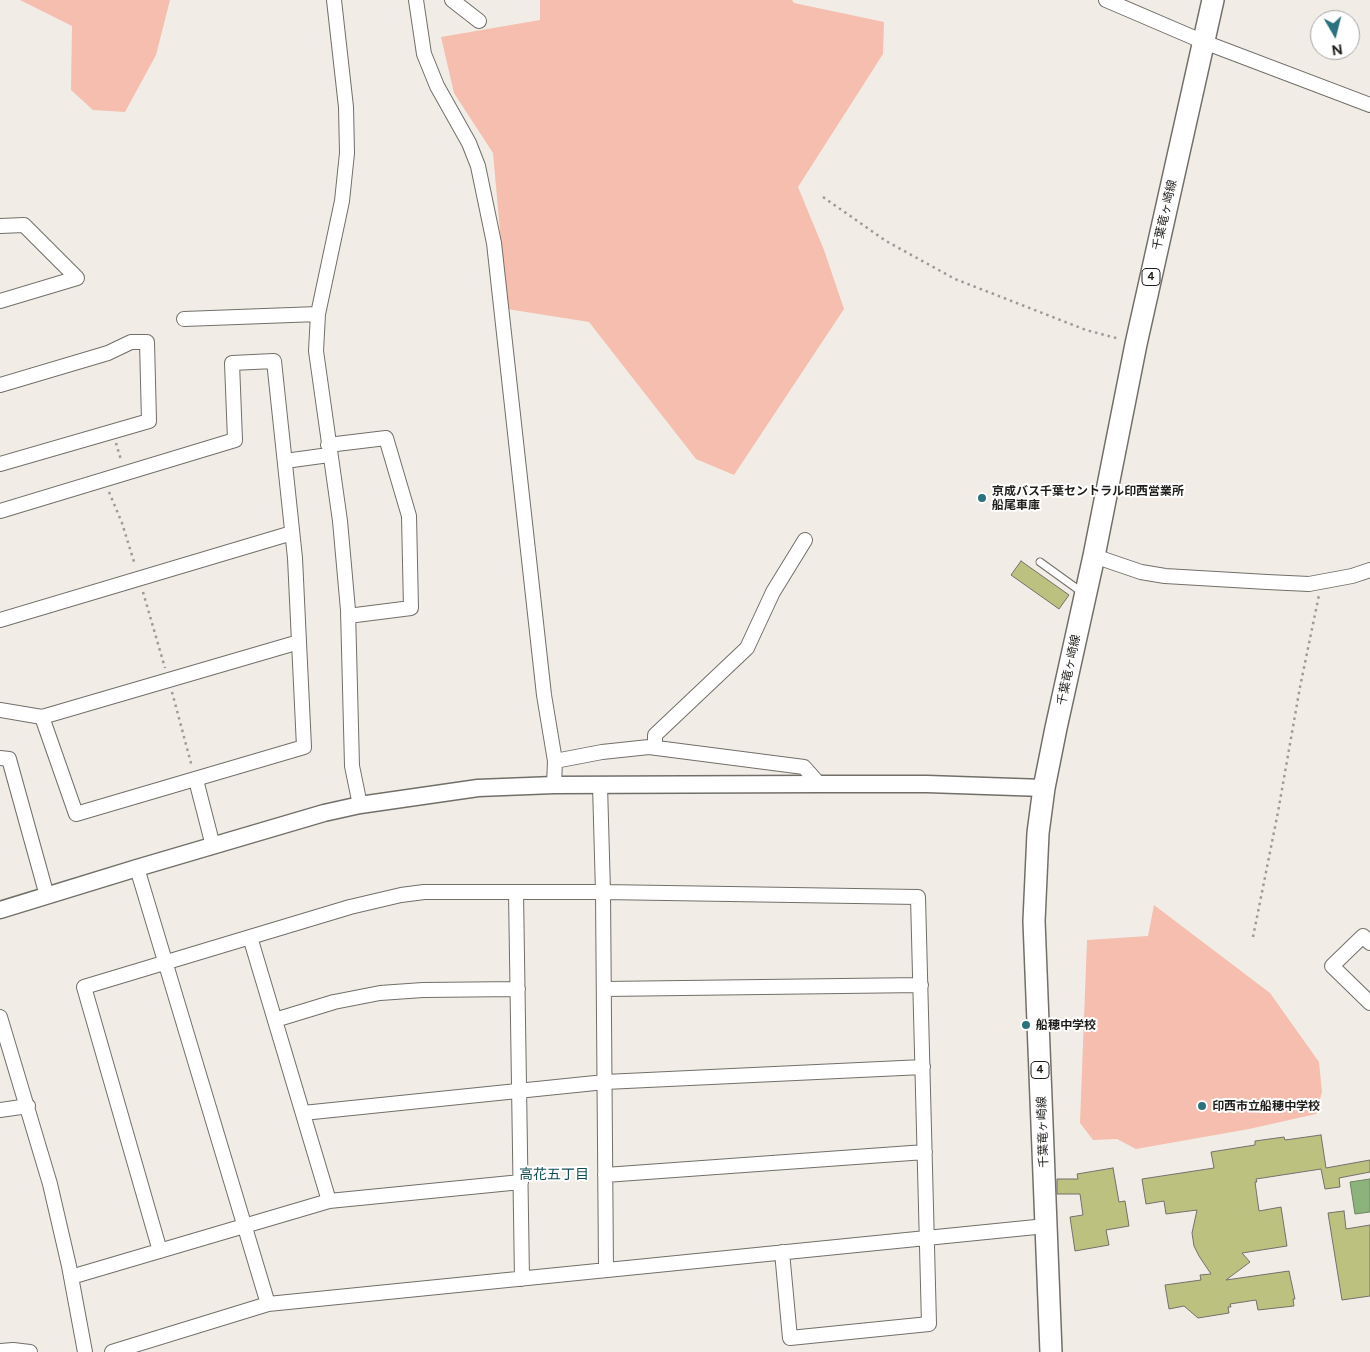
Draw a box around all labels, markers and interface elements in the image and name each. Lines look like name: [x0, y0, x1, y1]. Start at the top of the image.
north arrow: [1310, 10, 1360, 60]
text: N: [1330, 40, 1344, 59]
street label: 千葉竜ヶ崎線: [1150, 178, 1180, 252]
road number: 4: [1142, 268, 1160, 286]
place label: 京成バス千葉セントラル印西営業所 船尾車庫: [992, 484, 1184, 512]
marker: 京成バス千葉セントラル印西営業所 船尾車庫: [976, 492, 988, 504]
street label: 千葉竜ヶ崎線: [1054, 633, 1084, 707]
place label: 船穂中学校: [1036, 1018, 1096, 1032]
marker: 船穂中学校: [1020, 1019, 1032, 1031]
road number: 4: [1031, 1062, 1049, 1078]
street label: 千葉竜ヶ崎線: [1035, 1096, 1051, 1168]
place label: 印西市立船穂中学校: [1212, 1099, 1320, 1113]
marker: 印西市立船穂中学校: [1196, 1100, 1208, 1112]
district label: 高花五丁目: [519, 1167, 589, 1183]

